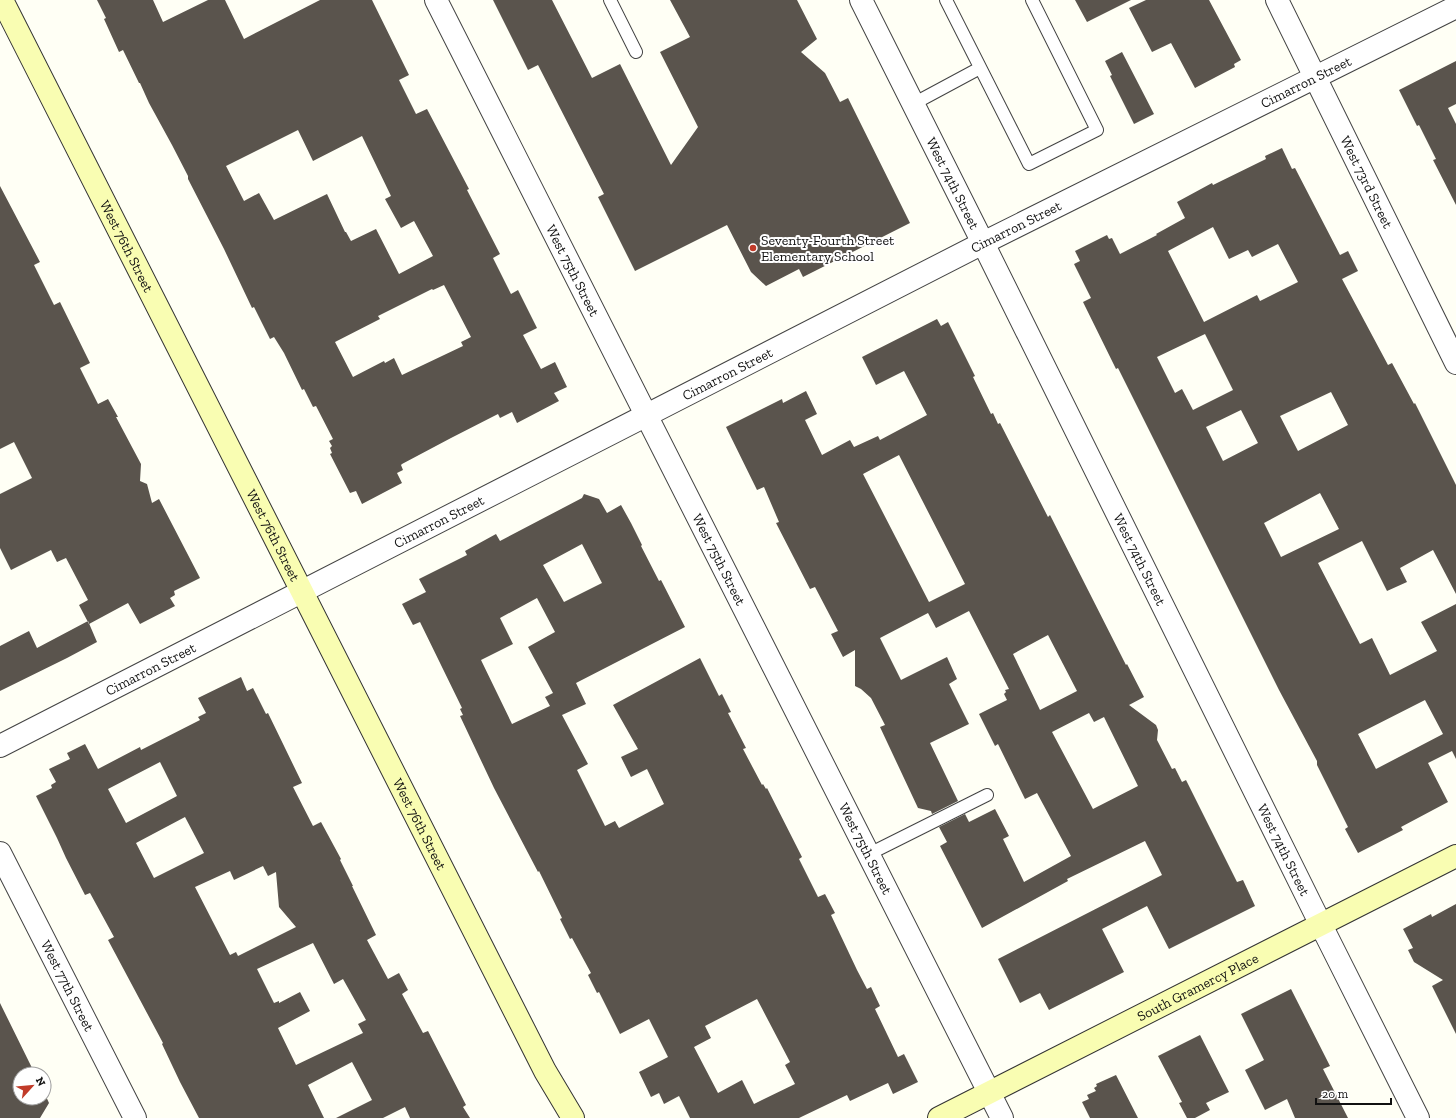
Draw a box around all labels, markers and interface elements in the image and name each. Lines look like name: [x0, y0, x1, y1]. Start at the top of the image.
street label: Cimarron Street: [1258, 52, 1355, 112]
street label: West 73rd Street: [1337, 133, 1397, 232]
street label: West 74th Street: [923, 135, 983, 233]
street label: West 76th Street: [96, 197, 158, 296]
street label: Cimarron Street: [968, 197, 1065, 256]
street label: West 75th Street: [543, 222, 603, 320]
place label: Seventy-Fourth Street Elementary School: [761, 232, 895, 265]
marker: Seventy-Fourth Street Elementary School: [748, 243, 758, 253]
street label: Cimarron Street: [679, 343, 776, 404]
street label: West 76th Street: [243, 486, 304, 585]
street label: Cimarron Street: [391, 491, 488, 552]
street label: West 75th Street: [689, 511, 750, 609]
street label: West 74th Street: [1110, 511, 1170, 609]
street label: Cimarron Street: [103, 639, 199, 699]
street label: West 76th Street: [389, 775, 451, 874]
street label: West 75th Street: [835, 800, 896, 898]
street label: West 74th Street: [1254, 801, 1314, 899]
street label: West 77th Street: [37, 937, 98, 1035]
street label: South Gramercy Place: [1134, 949, 1261, 1025]
north arrow: [12, 1066, 52, 1106]
text: N: [33, 1075, 48, 1089]
scale bar: [1316, 1080, 1391, 1106]
text: 20 m: [1322, 1087, 1349, 1101]

